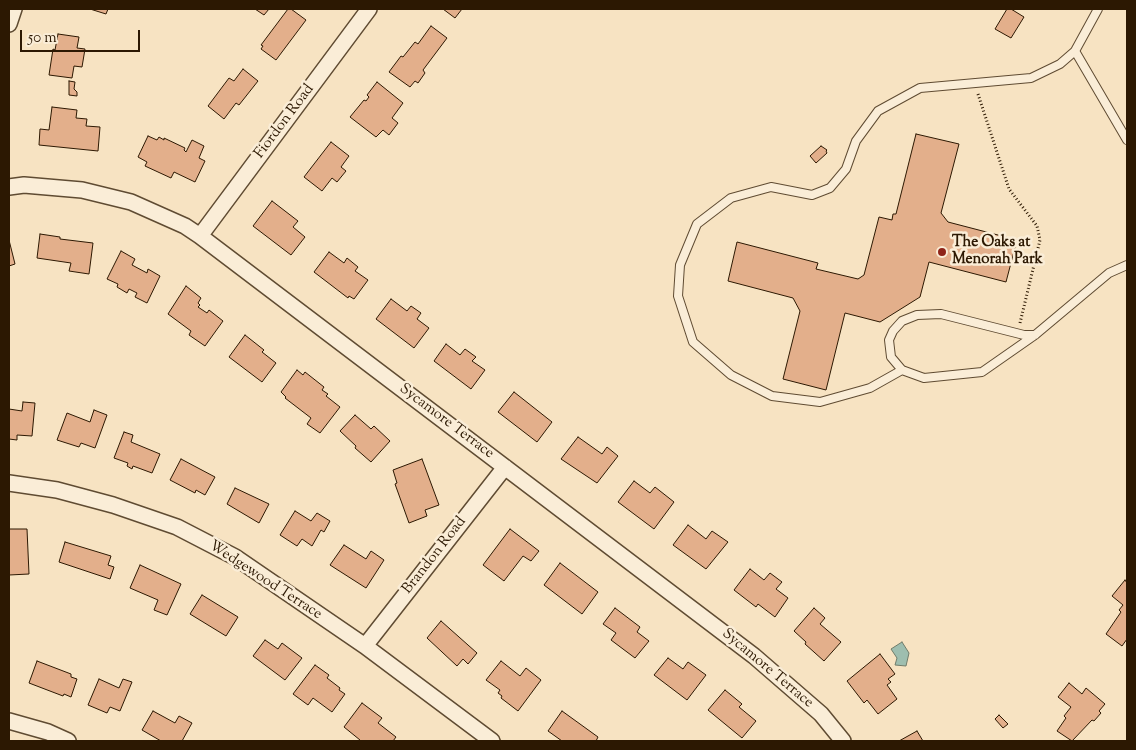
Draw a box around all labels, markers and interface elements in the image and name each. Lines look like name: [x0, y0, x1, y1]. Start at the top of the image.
scale bar: [22, 20, 142, 52]
text: 50 m: [28, 28, 57, 49]
street label: Fiordon Road: [251, 81, 319, 163]
place label: The Oaks at Menorah Park: [952, 234, 1043, 269]
marker: The Oaks at Menorah Park: [936, 246, 948, 258]
street label: Sycamore Terrace: [395, 380, 497, 464]
street label: Brandon Road: [399, 514, 471, 598]
street label: Wedgewood Terrace: [205, 538, 325, 624]
street label: Sycamore Terrace: [718, 625, 816, 713]

